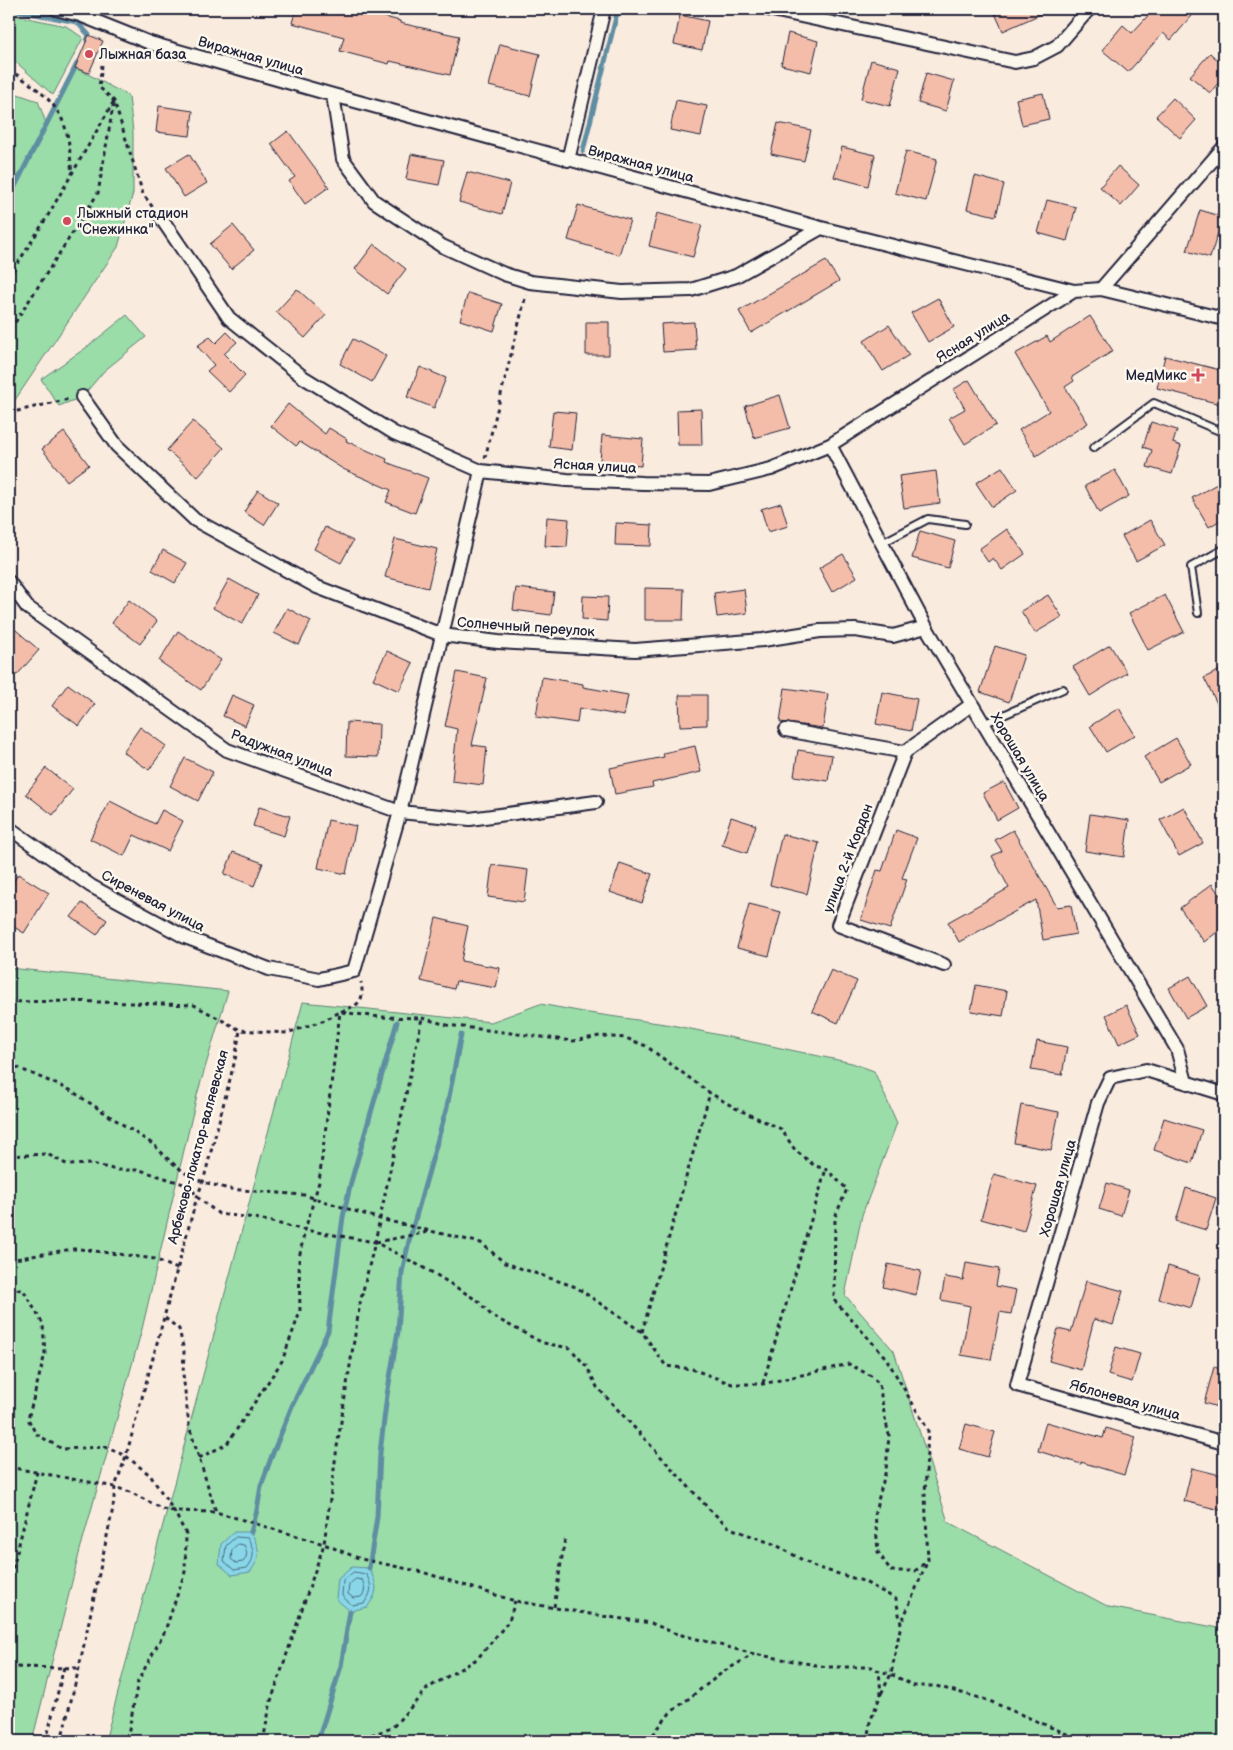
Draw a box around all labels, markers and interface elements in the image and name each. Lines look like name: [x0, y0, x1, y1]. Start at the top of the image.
street label: Виражная улица: [196, 33, 306, 79]
place label: Лыжная база: [98, 46, 187, 63]
marker: Лыжная база: [83, 48, 95, 60]
street label: Виражная улица: [586, 142, 697, 187]
place label: Лыжный стадион "Снежинка": [76, 205, 188, 238]
marker: Лыжный стадион "Снежинка": [61, 215, 73, 227]
street label: Ясная улица: [933, 307, 1013, 366]
place label: МедМикс: [1125, 367, 1187, 384]
marker: МедМикс: [1191, 368, 1205, 382]
street label: Ясная улица: [553, 455, 638, 477]
street label: Солнечный переулок: [457, 614, 596, 640]
street label: Хорошая улица: [987, 710, 1053, 805]
street label: Радужная улица: [228, 726, 336, 781]
street label: улица 2-й Кордон: [819, 801, 877, 915]
street label: Сиреневая улица: [98, 867, 208, 936]
street label: Арбеково-локатор-валяевская: [164, 1048, 232, 1247]
street label: Хорошая улица: [1036, 1137, 1080, 1239]
street label: Яблоневая улица: [1068, 1376, 1183, 1424]

